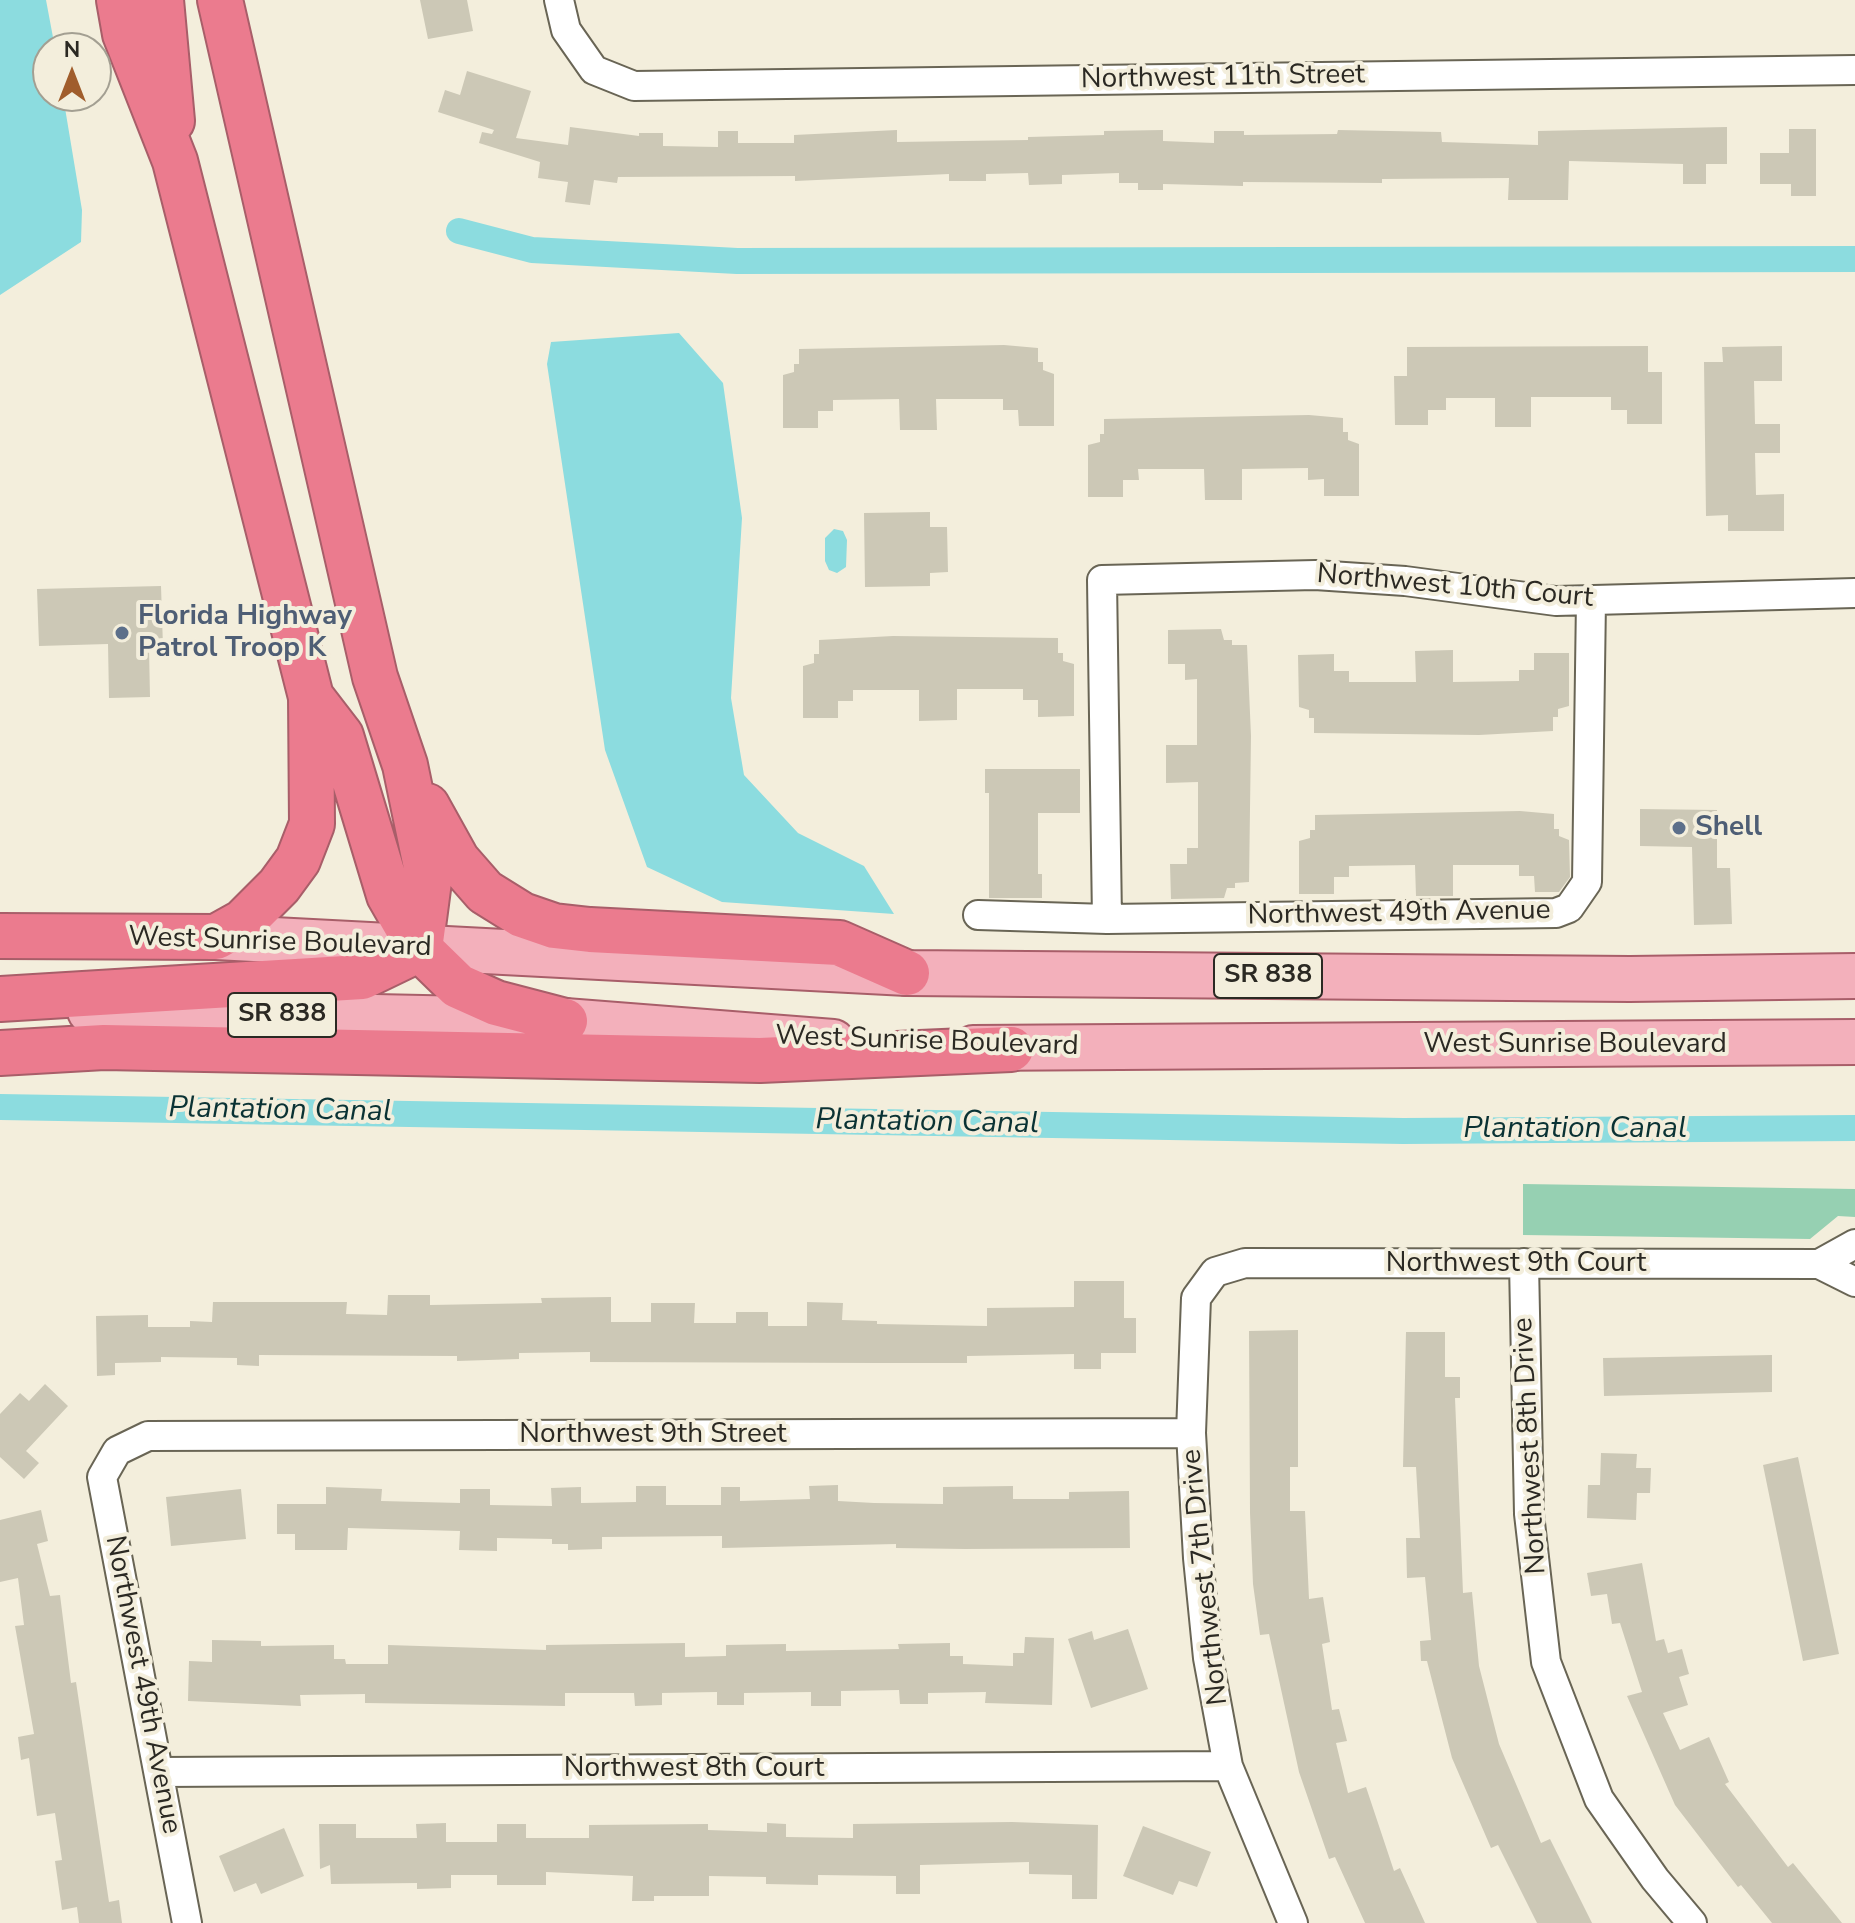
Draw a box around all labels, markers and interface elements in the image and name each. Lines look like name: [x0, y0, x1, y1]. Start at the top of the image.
north arrow: [32, 32, 112, 112]
text: N: [64, 35, 80, 65]
street label: Northwest 11th Street: [1081, 59, 1365, 97]
street label: Northwest 10th Court: [1315, 558, 1595, 616]
place label: Florida Highway Patrol Troop K: [138, 600, 352, 666]
marker: Florida Highway Patrol Troop K: [113, 624, 131, 642]
place label: Shell: [1695, 811, 1762, 845]
marker: Shell: [1670, 819, 1688, 837]
street label: Northwest 49th Avenue: [1247, 895, 1551, 933]
street label: West Sunrise Boulevard: [128, 921, 432, 965]
road number: SR 838: [1214, 954, 1322, 998]
road number: SR 838: [228, 993, 336, 1037]
street label: West Sunrise Boulevard: [775, 1020, 1079, 1064]
street label: West Sunrise Boulevard: [1423, 1028, 1727, 1062]
water label: Plantation Canal: [168, 1091, 392, 1131]
water label: Plantation Canal: [815, 1103, 1039, 1143]
water label: Plantation Canal: [1463, 1112, 1687, 1148]
street label: Northwest 9th Court: [1386, 1247, 1646, 1281]
street label: Northwest 8th Drive: [1507, 1317, 1555, 1575]
street label: Northwest 9th Street: [519, 1418, 787, 1452]
street label: Northwest 7th Drive: [1176, 1447, 1236, 1707]
street label: Northwest 49th Avenue: [97, 1533, 187, 1837]
street label: Northwest 8th Court: [564, 1752, 824, 1786]

